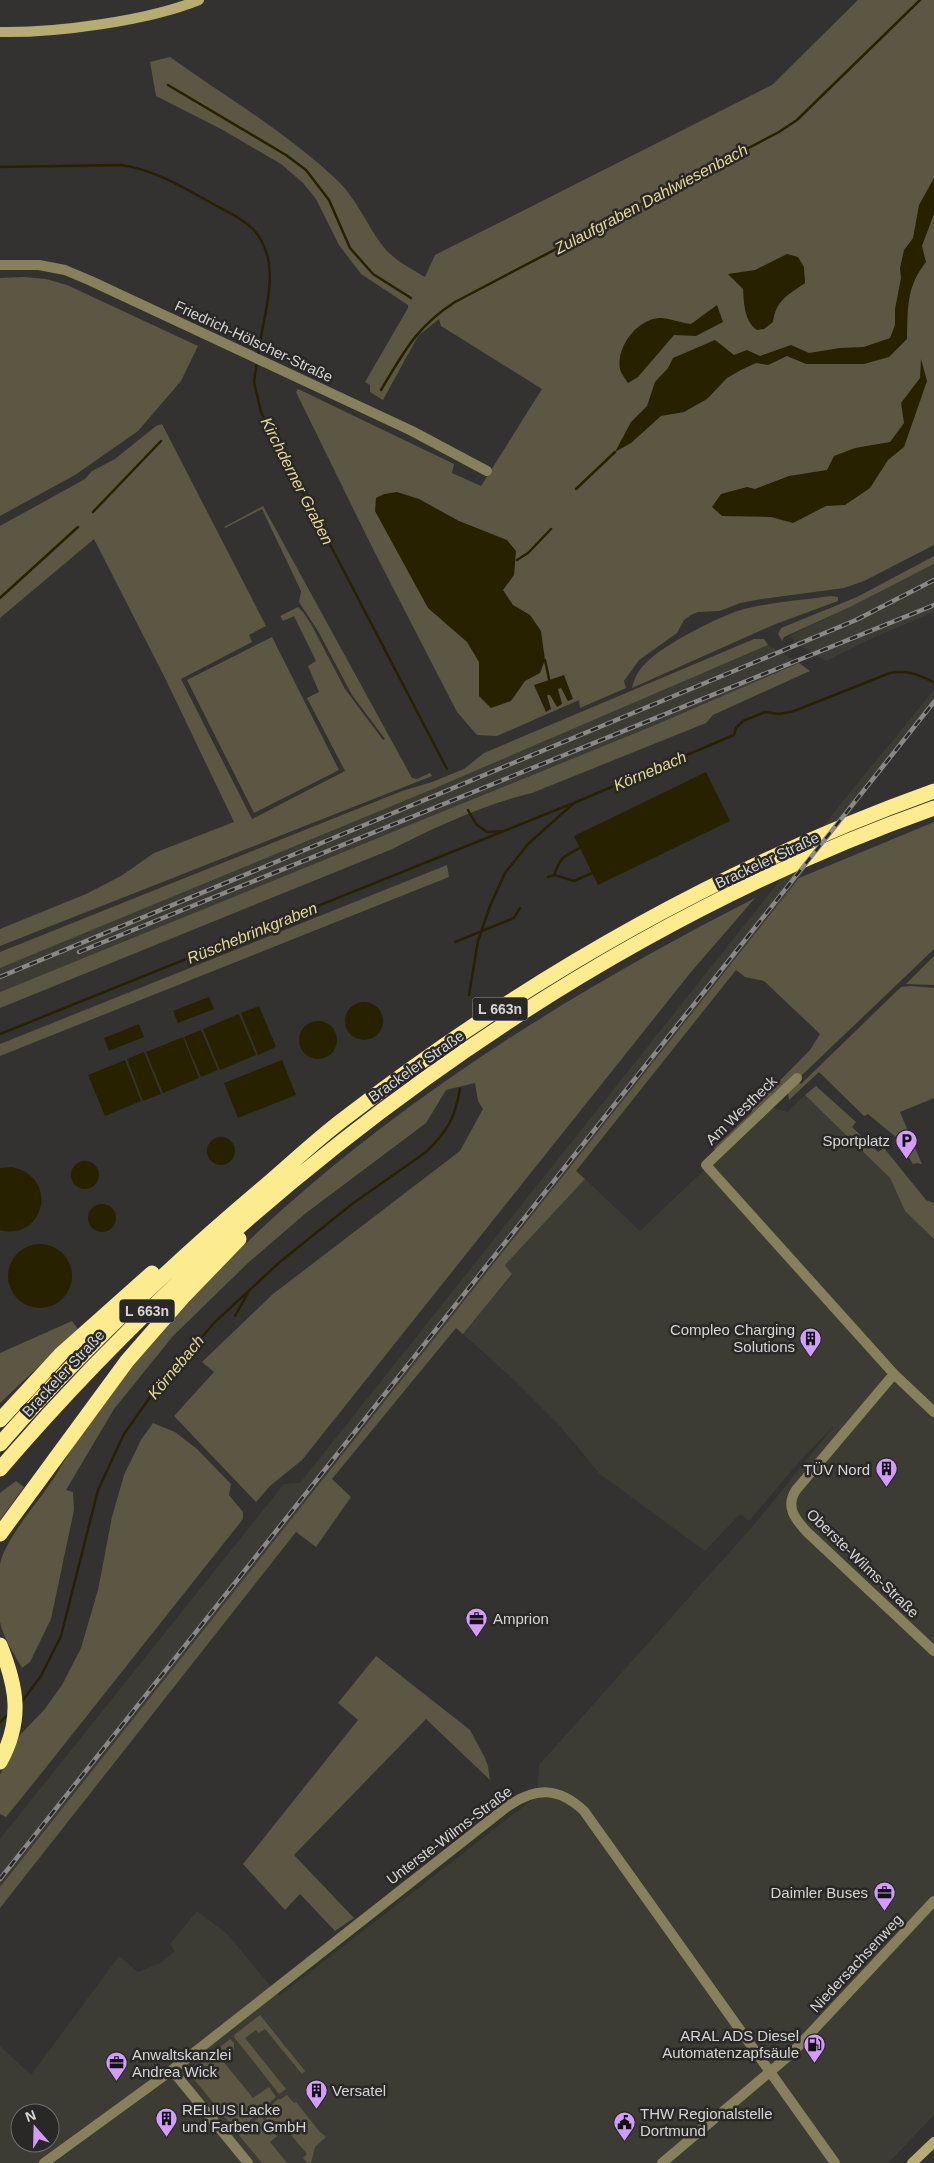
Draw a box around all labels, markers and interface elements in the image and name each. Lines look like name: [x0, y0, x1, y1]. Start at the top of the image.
water label: Zulaufgraben Dahlwiesenbach: [551, 141, 751, 258]
street label: Friedrich-Hölscher-Straße: [172, 297, 336, 385]
water label: Kirchderner Graben: [258, 415, 337, 548]
water label: Körnebach: [611, 748, 689, 794]
street label: Brackeler Straße: [712, 829, 822, 891]
water label: Rüschebrinkgraben: [184, 899, 320, 967]
road number: L 663n: [472, 998, 528, 1021]
street label: Brackeler Straße: [365, 1027, 467, 1105]
street label: Am Westheck: [702, 1071, 780, 1148]
parking icon: Sportplatz: [894, 1128, 918, 1159]
place label: Sportplatz: [822, 1132, 890, 1149]
road number: L 663n: [120, 1300, 174, 1322]
place label: Compleo Charging Solutions: [670, 1321, 795, 1355]
street label: Brackeler Straße: [18, 1326, 108, 1420]
building icon: Compleo Charging Solutions: [799, 1326, 823, 1357]
water label: Körnebach: [145, 1332, 207, 1402]
building icon: TÜV Nord: [874, 1457, 898, 1488]
place label: TÜV Nord: [803, 1461, 870, 1478]
street label: Oberste-Wilms-Straße: [803, 1505, 923, 1621]
office icon: Amprion: [465, 1606, 489, 1637]
place label: Amprion: [493, 1610, 549, 1627]
street label: Unterste-Wilms-Straße: [383, 1782, 515, 1888]
office icon: Daimler Buses: [872, 1880, 896, 1911]
place label: Daimler Buses: [770, 1884, 868, 1901]
street label: Niedersachsenweg: [806, 1911, 906, 2015]
place label: ARAL ADS Diesel Automatenzapfsäule: [662, 2027, 799, 2061]
fuel station icon: ARAL ADS Diesel Automatenzapfsäule: [803, 2032, 827, 2063]
place label: Anwaltskanzlei Andrea Wick: [132, 2046, 231, 2080]
office icon: Anwaltskanzlei Andrea Wick: [104, 2051, 128, 2082]
building icon: Versatel: [304, 2078, 328, 2109]
place label: Versatel: [332, 2082, 386, 2099]
place label: RELIUS Lacke und Farben GmbH: [182, 2101, 306, 2135]
north arrow: [10, 2103, 60, 2153]
place label: THW Regionalstelle Dortmund: [640, 2105, 773, 2139]
building icon: RELIUS Lacke und Farben GmbH: [154, 2106, 178, 2137]
text: N: [23, 2107, 38, 2125]
public building icon: THW Regionalstelle Dortmund: [612, 2110, 636, 2141]

